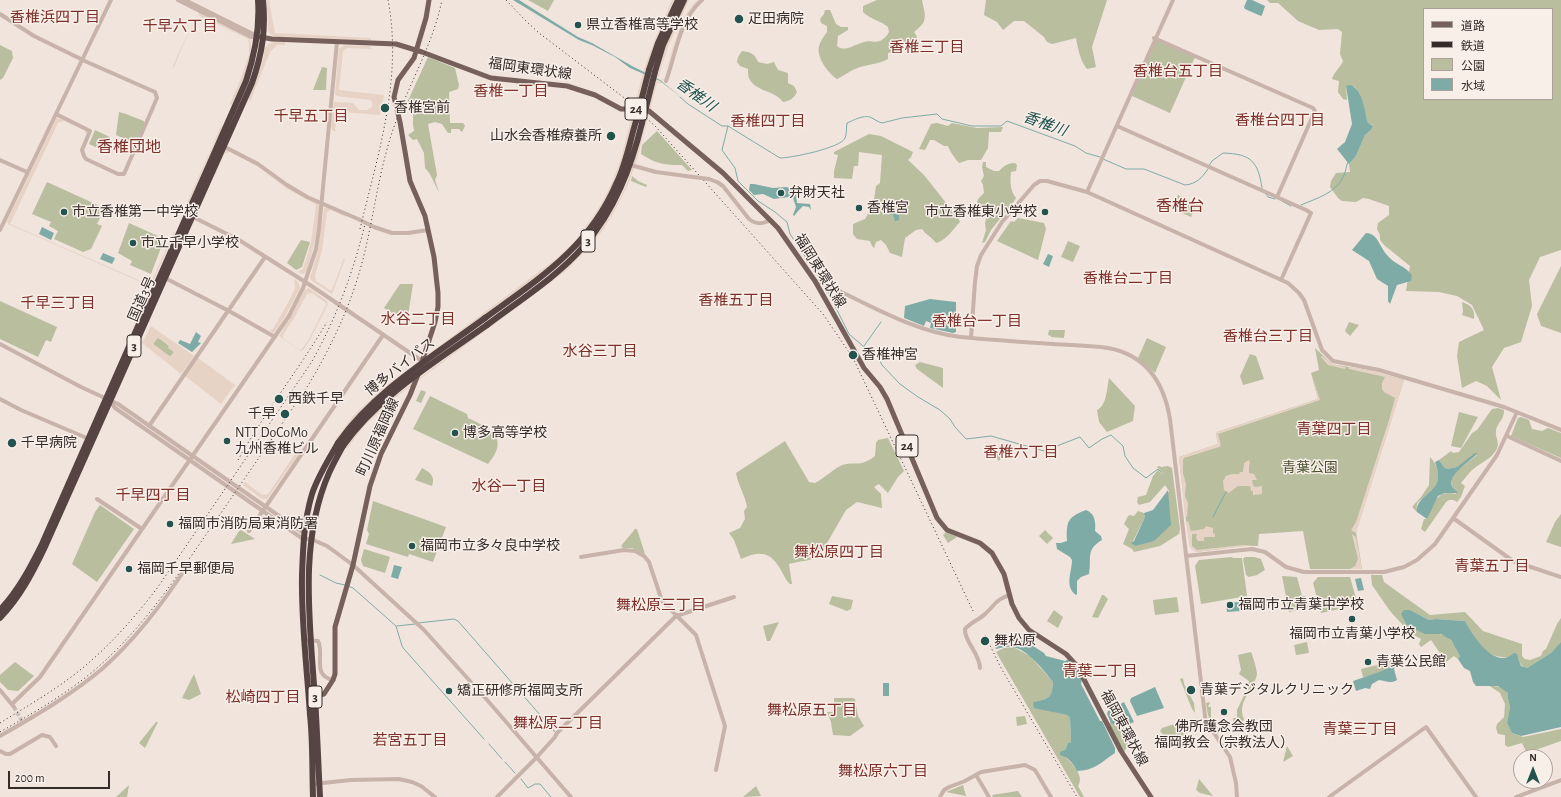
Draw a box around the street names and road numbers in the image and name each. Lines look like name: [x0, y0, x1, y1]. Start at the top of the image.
street label: 福岡東環状線: [487, 55, 573, 83]
road number: 24: [625, 98, 647, 120]
road number: 3: [581, 230, 595, 252]
street label: 福岡東環状線: [791, 231, 849, 311]
street label: 国道3号: [125, 274, 159, 324]
road number: 3: [127, 335, 141, 357]
street label: 博多バイパス: [362, 335, 438, 399]
street label: 町川原福岡線: [353, 395, 403, 479]
road number: 24: [896, 435, 918, 457]
road number: 3: [308, 686, 322, 708]
street label: 福岡東環状線: [1097, 687, 1151, 769]

